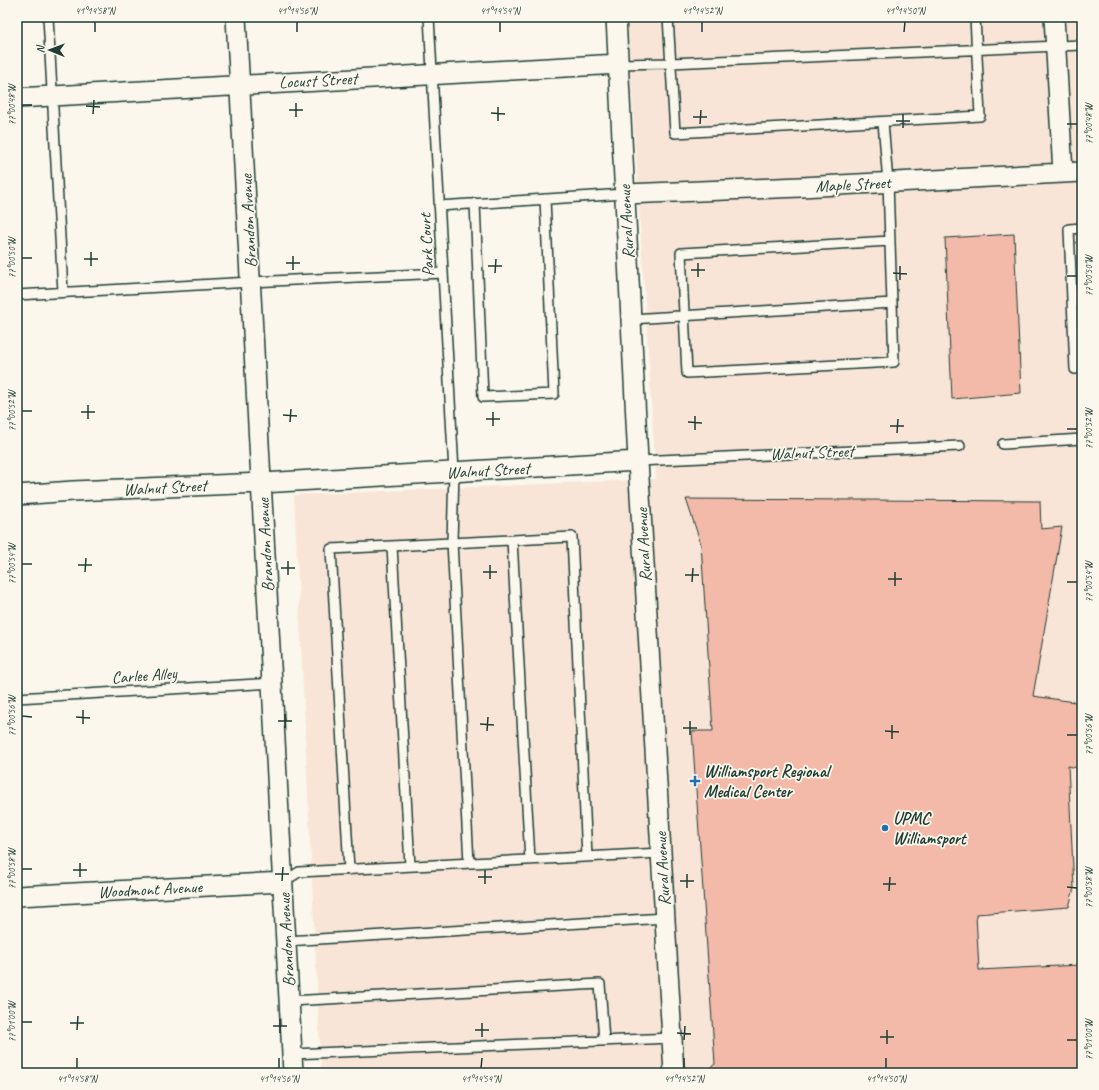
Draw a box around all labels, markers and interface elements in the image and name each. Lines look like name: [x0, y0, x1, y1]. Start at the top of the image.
text: 41°14'58"N: [75, 4, 117, 17]
text: 41°14'56"N: [277, 4, 319, 17]
text: 41°14'54"N: [480, 4, 522, 17]
text: 41°14'52"N: [682, 4, 724, 17]
text: 41°14'50"N: [885, 4, 927, 17]
north arrow: [30, 30, 70, 70]
text: N: [33, 44, 47, 53]
street label: Locust Street: [278, 68, 360, 93]
text: 77°00'48"W: [5, 83, 18, 125]
text: 77°00'48"W: [1082, 102, 1095, 144]
street label: Brandon Avenue: [235, 172, 261, 268]
street label: Maple Street: [815, 172, 894, 197]
street label: Rural Avenue: [614, 183, 639, 259]
street label: Park Court: [414, 210, 439, 277]
text: 77°00'50"W: [5, 236, 18, 278]
text: 77°00'50"W: [1082, 254, 1095, 296]
text: 77°00'52"W: [5, 389, 18, 431]
text: 77°00'52"W: [1082, 407, 1095, 449]
street label: Walnut Street: [770, 440, 856, 464]
street label: Walnut Street: [446, 458, 533, 483]
street label: Walnut Street: [123, 475, 210, 500]
street label: Brandon Avenue: [252, 496, 278, 592]
street label: Rural Avenue: [631, 506, 656, 582]
text: 77°00'54"W: [5, 542, 18, 584]
text: 77°00'54"W: [1082, 560, 1095, 602]
street label: Carlee Alley: [111, 663, 178, 688]
text: 77°00'56"W: [5, 694, 18, 736]
text: 77°00'56"W: [1082, 713, 1095, 755]
place label: Williamsport Regional Medical Center: [704, 761, 833, 802]
marker: Williamsport Regional Medical Center: [689, 775, 701, 787]
place label: UPMC Williamsport: [893, 808, 968, 849]
marker: UPMC Williamsport: [880, 823, 890, 833]
street label: Rural Avenue: [650, 830, 675, 906]
text: 77°00'58"W: [5, 847, 18, 889]
text: 77°00'58"W: [1082, 866, 1095, 908]
street label: Woodmont Avenue: [98, 876, 204, 903]
street label: Brandon Avenue: [273, 891, 299, 987]
text: 77°01'00"W: [5, 1000, 18, 1042]
text: 77°01'00"W: [1082, 1018, 1095, 1060]
text: 41°14'58"N: [57, 1072, 99, 1085]
text: 41°14'56"N: [259, 1072, 301, 1085]
text: 41°14'54"N: [461, 1072, 503, 1085]
text: 41°14'52"N: [664, 1072, 706, 1085]
text: 41°14'50"N: [866, 1072, 908, 1085]

